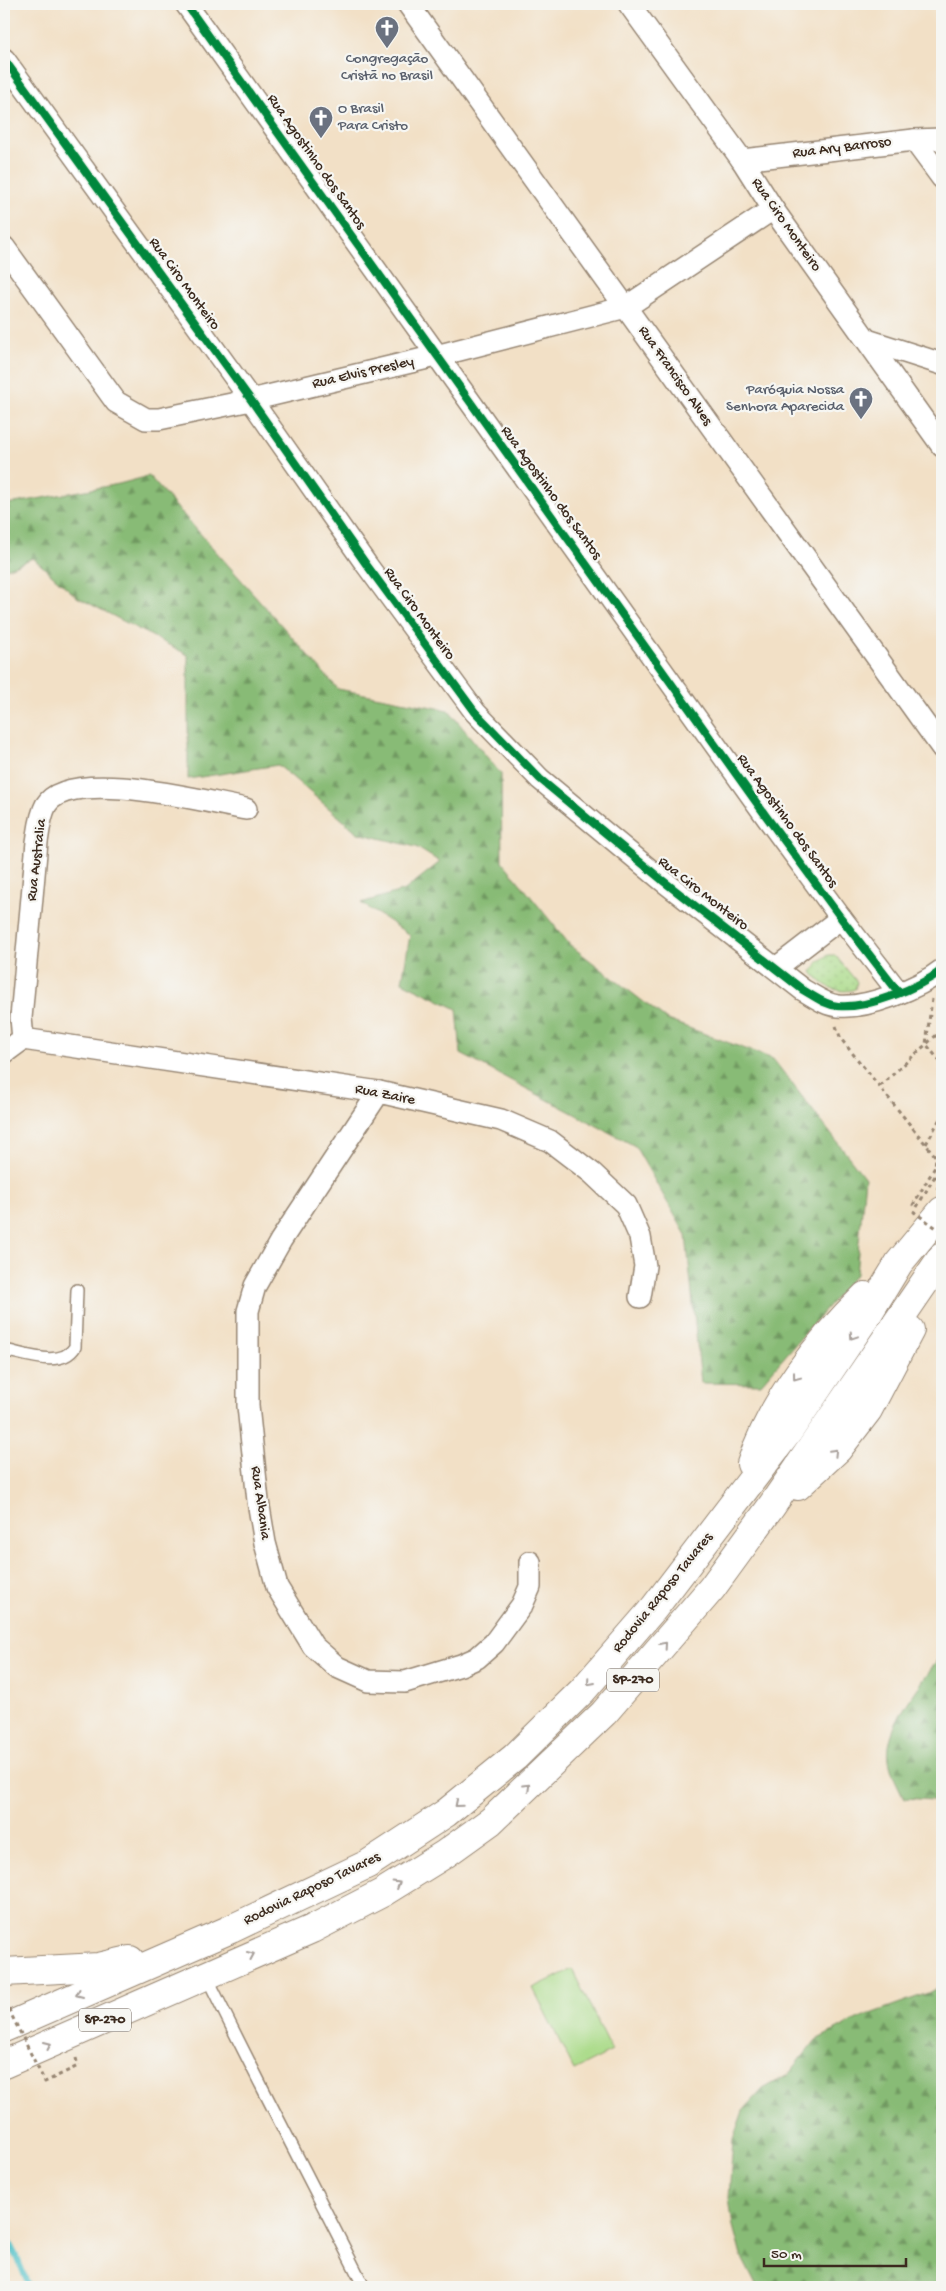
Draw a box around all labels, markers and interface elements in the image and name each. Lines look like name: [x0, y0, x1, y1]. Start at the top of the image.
church icon: Congregação Cristã no Brasil: [374, 15, 400, 49]
place label: Congregação Cristã no Brasil: [341, 50, 433, 85]
street label: Rua Agostinho dos Santos: [262, 91, 370, 233]
place label: O Brasil Para Cristo: [337, 100, 408, 135]
church icon: O Brasil Para Cristo: [308, 105, 334, 139]
street label: Rua Ary Barroso: [791, 133, 893, 163]
street label: Rua Ciro Monteiro: [747, 175, 825, 276]
street label: Rua Ciro Monteiro: [144, 234, 224, 334]
street label: Rua Francisco Alves: [634, 323, 716, 430]
street label: Rua Elvis Presley: [310, 352, 416, 393]
place label: Paróquia Nossa Senhora Aparecida: [726, 381, 845, 416]
church icon: Paróquia Nossa Senhora Aparecida: [848, 386, 874, 420]
street label: Rua Agostinho dos Santos: [496, 423, 606, 564]
street label: Rua Ciro Monteiro: [379, 564, 459, 664]
street label: Rua Agostinho dos Santos: [732, 751, 842, 892]
street label: Rua Australia: [23, 817, 51, 902]
street label: Rua Ciro Monteiro: [654, 853, 752, 935]
street label: Rua Zaire: [353, 1080, 417, 1110]
one-way arrow: [850, 1330, 859, 1340]
one-way arrow: [793, 1371, 802, 1381]
one-way arrow: [828, 1449, 837, 1458]
street label: Rua Albania: [246, 1465, 274, 1541]
street label: Rodovia Raposo Tavares: [609, 1529, 717, 1657]
one-way arrow: [658, 1642, 666, 1651]
road number: SP-270: [607, 1668, 659, 1692]
one-way arrow: [587, 1676, 596, 1685]
one-way arrow: [521, 1784, 530, 1793]
one-way arrow: [454, 1798, 463, 1807]
street label: Rodovia Raposo Tavares: [241, 1848, 384, 1930]
one-way arrow: [391, 1880, 400, 1890]
one-way arrow: [246, 1951, 255, 1962]
one-way arrow: [75, 1988, 84, 1998]
road number: SP-270: [79, 2008, 131, 2032]
one-way arrow: [43, 2040, 52, 2051]
scale bar: [764, 2236, 906, 2268]
text: 50 m: [771, 2246, 802, 2264]

